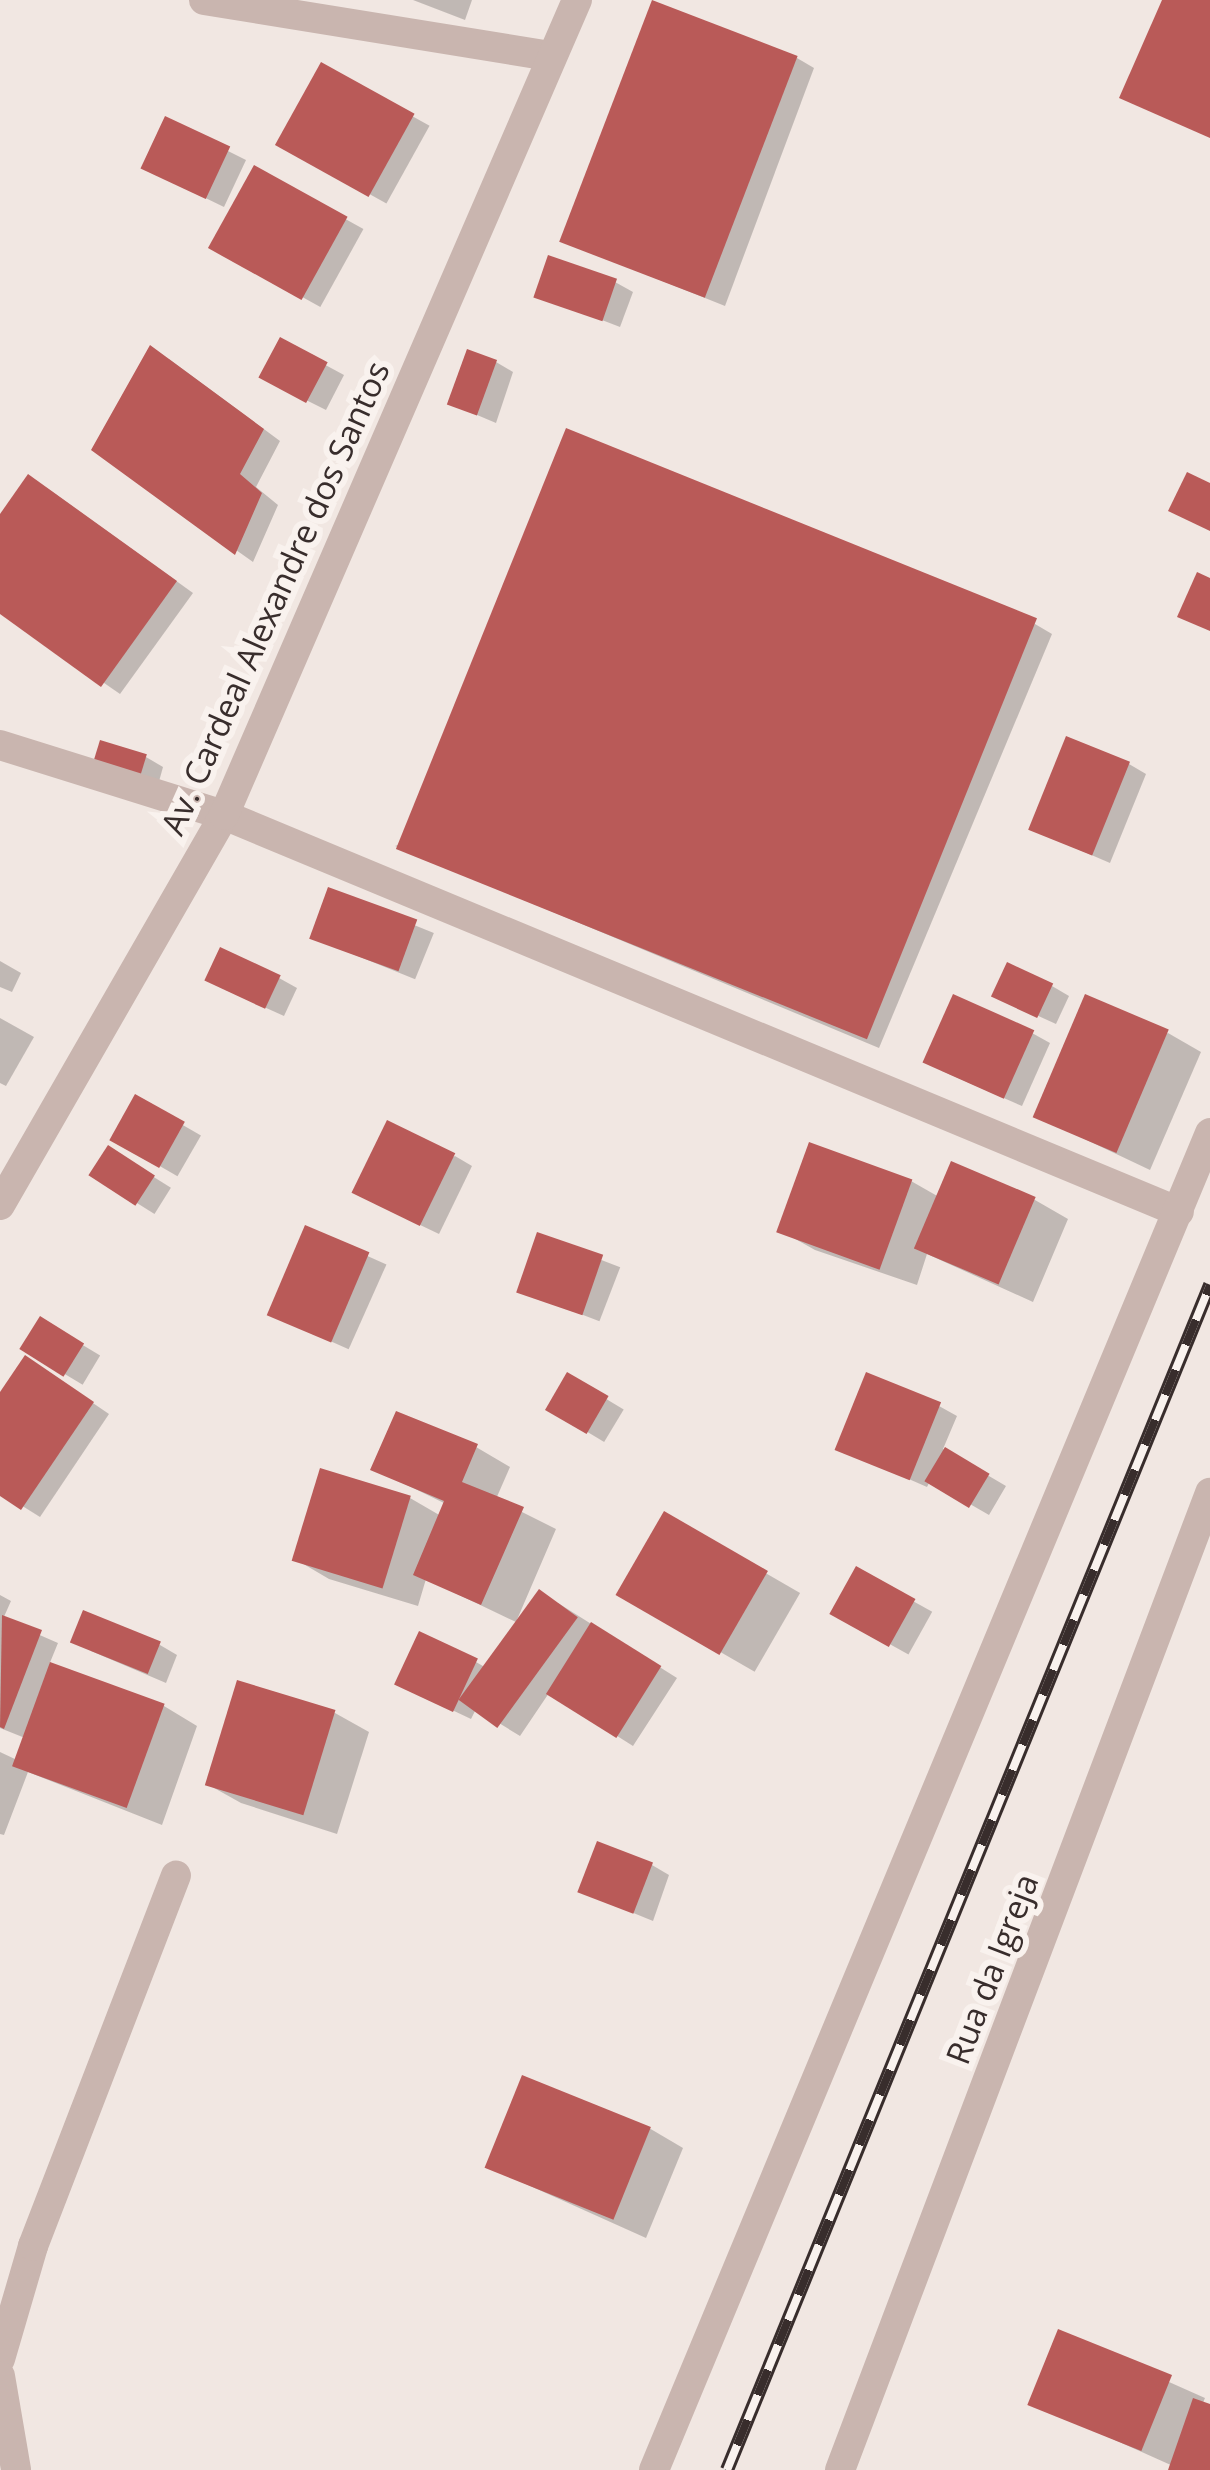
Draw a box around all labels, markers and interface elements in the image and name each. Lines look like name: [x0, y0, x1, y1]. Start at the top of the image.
street label: Av. Cardeal Alexandre dos Santos: [152, 355, 398, 841]
street label: Rua da Igreja: [938, 1868, 1046, 2070]

